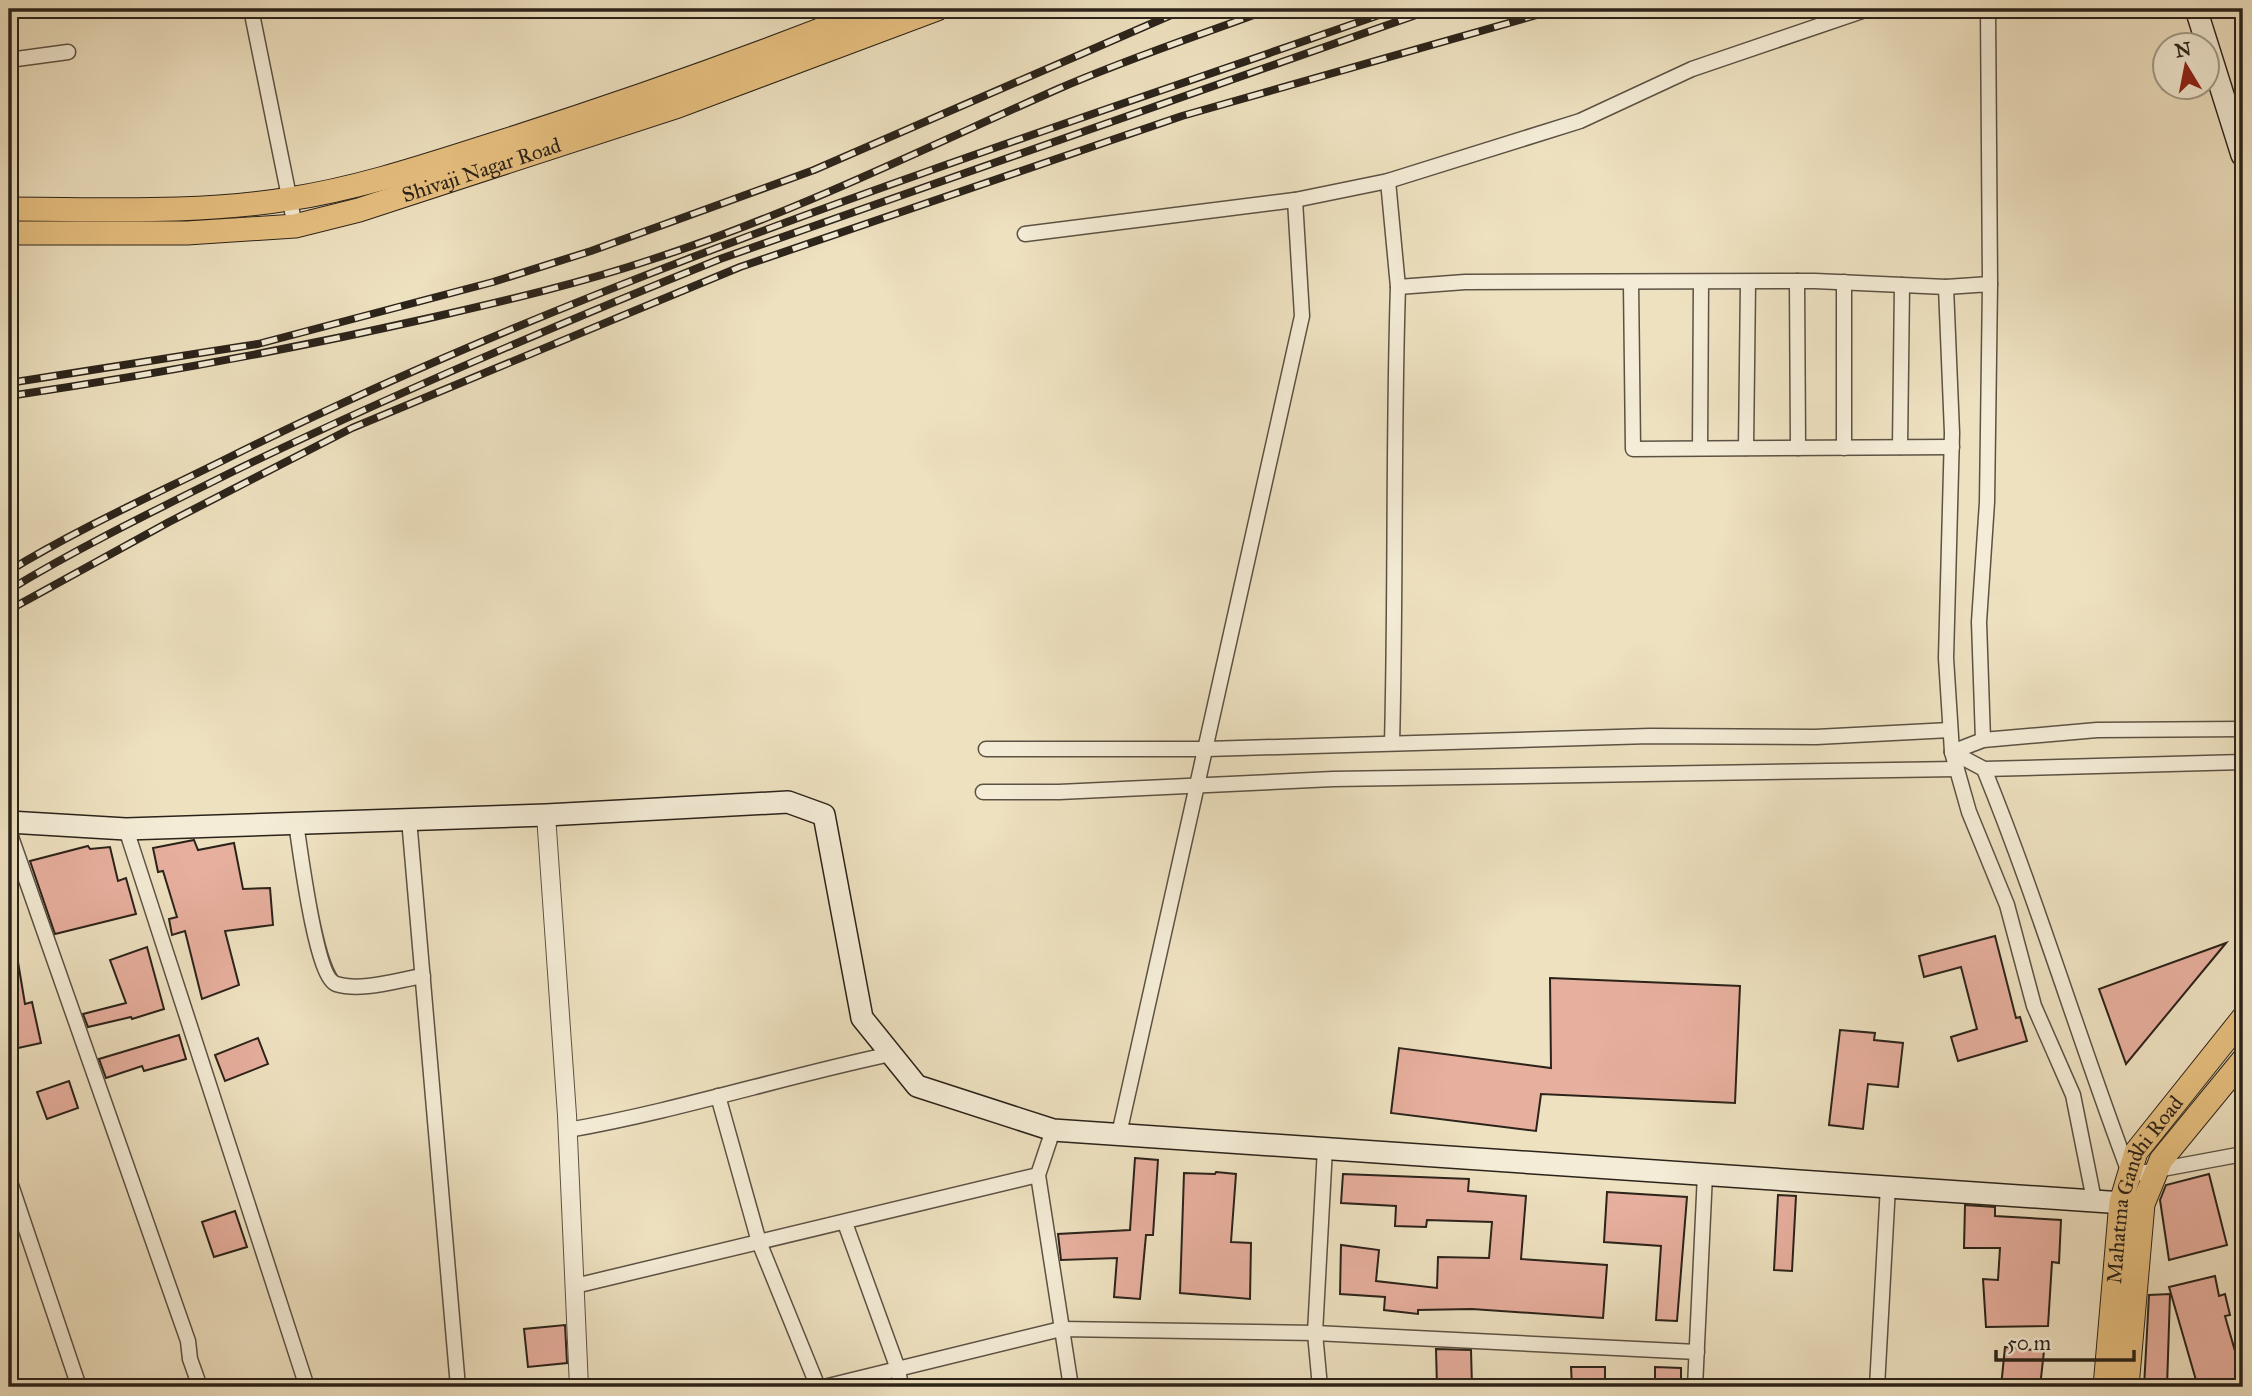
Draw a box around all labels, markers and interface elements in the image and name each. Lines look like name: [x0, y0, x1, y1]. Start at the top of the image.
north arrow: [2150, 32, 2220, 102]
text: N: [2173, 37, 2193, 62]
street label: Shivaji Nagar Road: [399, 132, 565, 208]
street label: Mahatma Gandhi Road: [2101, 1090, 2189, 1285]
scale bar: [1996, 1319, 2135, 1363]
text: 50 m: [2007, 1330, 2052, 1356]

